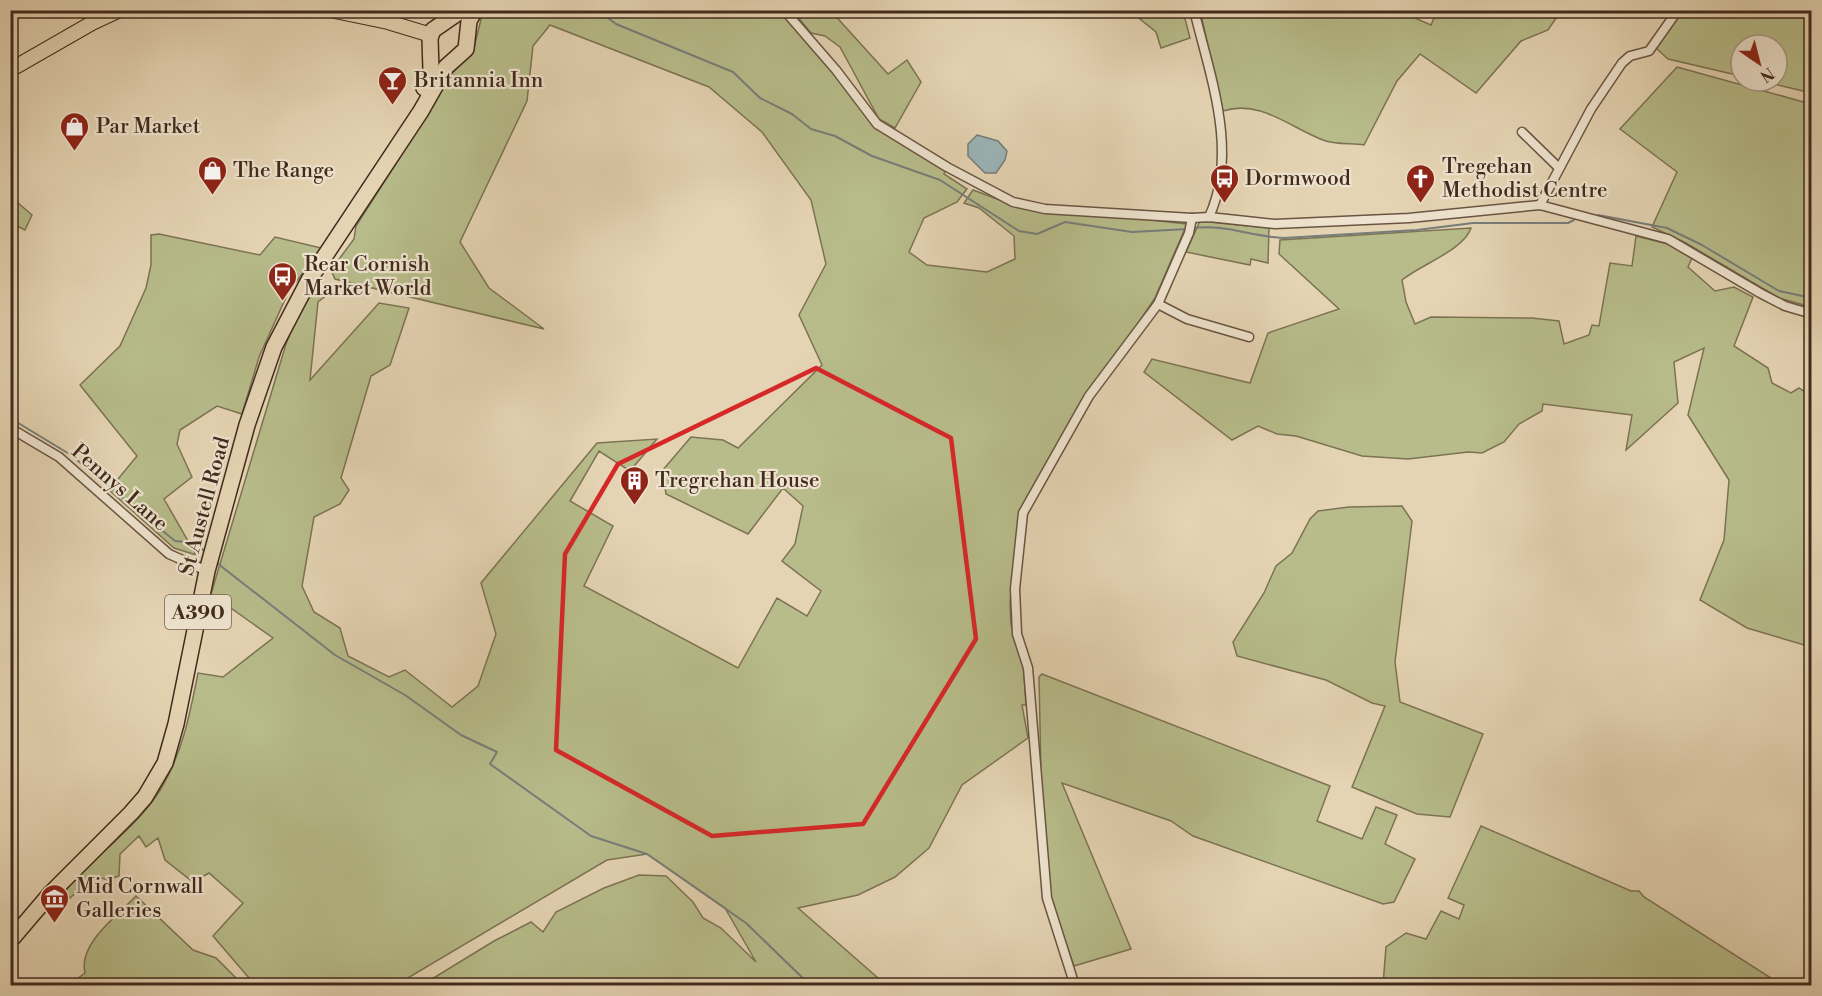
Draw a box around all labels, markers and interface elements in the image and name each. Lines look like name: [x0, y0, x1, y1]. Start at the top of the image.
north arrow: [1729, 33, 1789, 93]
text: N: [1756, 63, 1778, 86]
bar icon: Britannia Inn: [377, 64, 409, 106]
place label: Britannia Inn: [413, 68, 544, 94]
shop icon: Par Market: [59, 110, 91, 152]
place label: Par Market: [96, 114, 201, 140]
shop icon: The Range: [196, 154, 228, 196]
place label: Tregehan Methodist Centre: [1442, 154, 1608, 204]
place label: The Range: [233, 158, 334, 184]
bus stop icon: Dormwood: [1208, 162, 1240, 204]
church icon: Tregehan Methodist Centre: [1405, 162, 1437, 204]
place label: Dormwood: [1245, 166, 1351, 192]
place label: Rear Cornish Market World: [304, 252, 432, 302]
bus stop icon: Rear Cornish Market World: [267, 260, 299, 302]
street label: St Austell Road: [174, 434, 236, 579]
street label: Pennys Lane: [66, 439, 173, 537]
building icon: Tregrehan House: [618, 464, 650, 506]
place label: Tregrehan House: [655, 468, 820, 494]
road number: A390: [165, 595, 231, 629]
place label: Mid Cornwall Galleries: [76, 874, 204, 924]
museum icon: Mid Cornwall Galleries: [39, 882, 71, 924]

